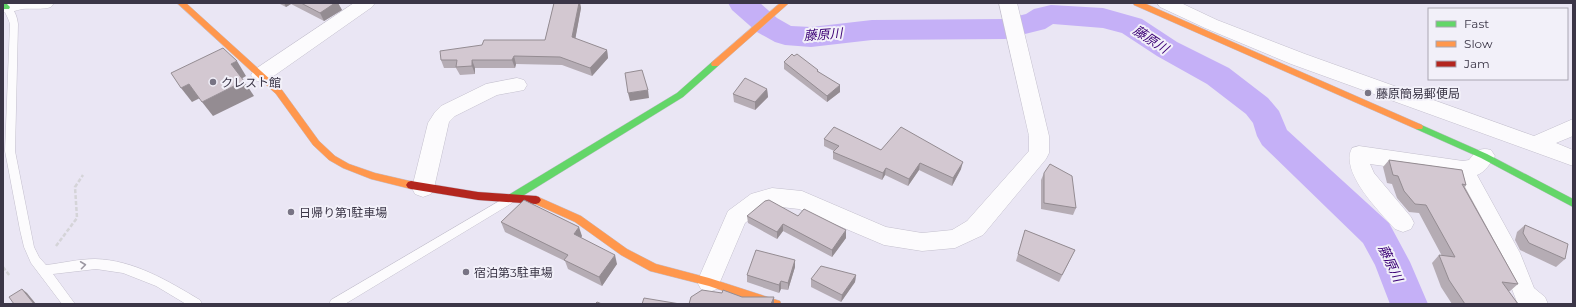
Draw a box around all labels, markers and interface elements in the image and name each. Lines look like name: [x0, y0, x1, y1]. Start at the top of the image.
legend: [1428, 8, 1568, 80]
text: Fast: [1464, 16, 1489, 31]
water label: 藤原川: [1130, 22, 1173, 57]
water label: 藤原川: [803, 25, 845, 43]
text: Slow: [1464, 36, 1493, 51]
text: Jam: [1463, 56, 1490, 71]
place label: クレスト館: [221, 75, 281, 90]
marker: クレスト館: [208, 77, 218, 87]
place label: 藤原簡易郵便局: [1376, 86, 1460, 101]
marker: 藤原簡易郵便局: [1363, 88, 1373, 98]
place label: 日帰り第1駐車場: [299, 205, 387, 220]
marker: 日帰り第1駐車場: [286, 207, 296, 217]
water label: 藤原川: [1376, 242, 1407, 286]
one-way arrow: [80, 261, 86, 270]
place label: 宿泊第3駐車場: [474, 265, 553, 280]
marker: 宿泊第3駐車場: [461, 267, 471, 277]

